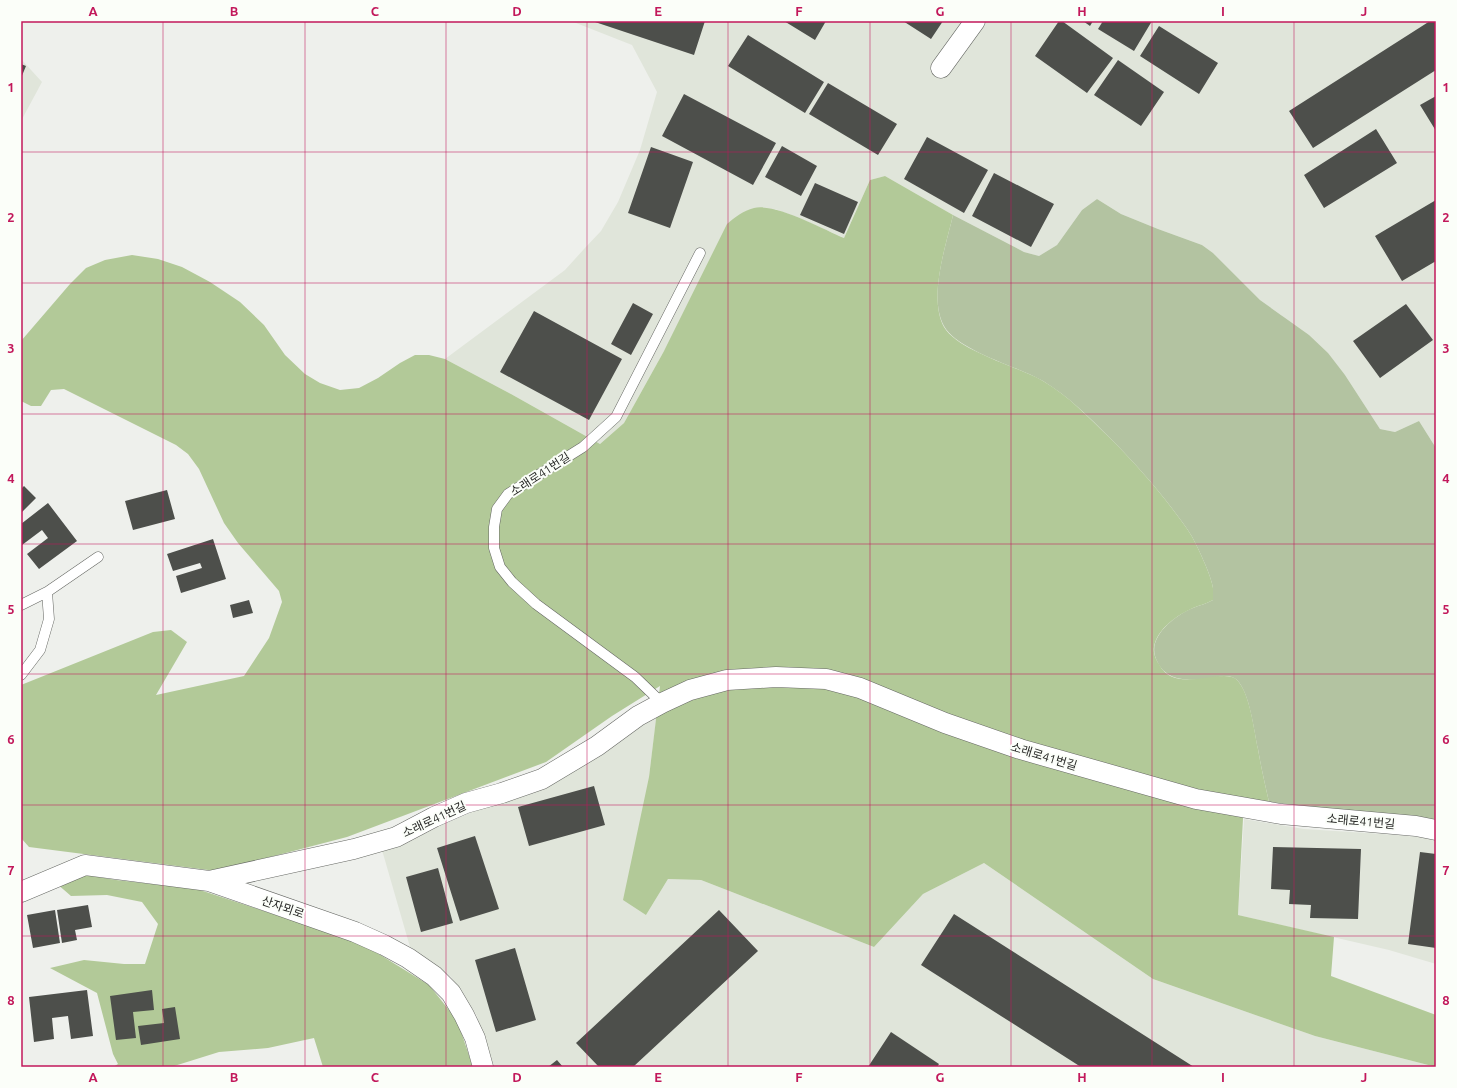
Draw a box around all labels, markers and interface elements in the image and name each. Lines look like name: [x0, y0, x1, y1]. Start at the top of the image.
text: A: [88, 4, 98, 18]
text: B: [230, 4, 239, 18]
text: C: [371, 4, 380, 18]
text: D: [512, 4, 522, 18]
text: E: [654, 4, 662, 18]
text: F: [795, 4, 803, 18]
text: G: [936, 4, 945, 18]
text: H: [1077, 4, 1087, 18]
text: I: [1221, 4, 1225, 18]
text: J: [1361, 4, 1367, 18]
text: 1: [7, 80, 15, 94]
text: 1: [1442, 80, 1450, 94]
text: 2: [7, 210, 15, 224]
text: 2: [1442, 210, 1450, 224]
text: 3: [7, 341, 15, 355]
text: 3: [1442, 341, 1450, 355]
street label: 소래로41번길: [508, 450, 572, 498]
text: 4: [7, 471, 15, 485]
text: 4: [1442, 471, 1450, 485]
text: 5: [7, 602, 15, 616]
text: 5: [1442, 602, 1450, 616]
text: 6: [7, 732, 15, 746]
text: 6: [1442, 732, 1450, 746]
street label: 소래로41번길: [1009, 740, 1079, 772]
street label: 소래로41번길: [400, 799, 468, 839]
street label: 소래로41번길: [1326, 812, 1396, 830]
text: 7: [7, 863, 15, 877]
text: 7: [1442, 863, 1450, 877]
street label: 산자뫼로: [260, 894, 306, 920]
text: 8: [7, 993, 15, 1007]
text: 8: [1442, 993, 1450, 1007]
text: A: [88, 1070, 98, 1084]
text: B: [230, 1070, 239, 1084]
text: C: [371, 1070, 380, 1084]
text: D: [512, 1070, 522, 1084]
text: E: [654, 1070, 662, 1084]
text: F: [795, 1070, 803, 1084]
text: G: [936, 1070, 945, 1084]
text: H: [1077, 1070, 1087, 1084]
text: I: [1221, 1070, 1225, 1084]
text: J: [1361, 1070, 1367, 1084]

